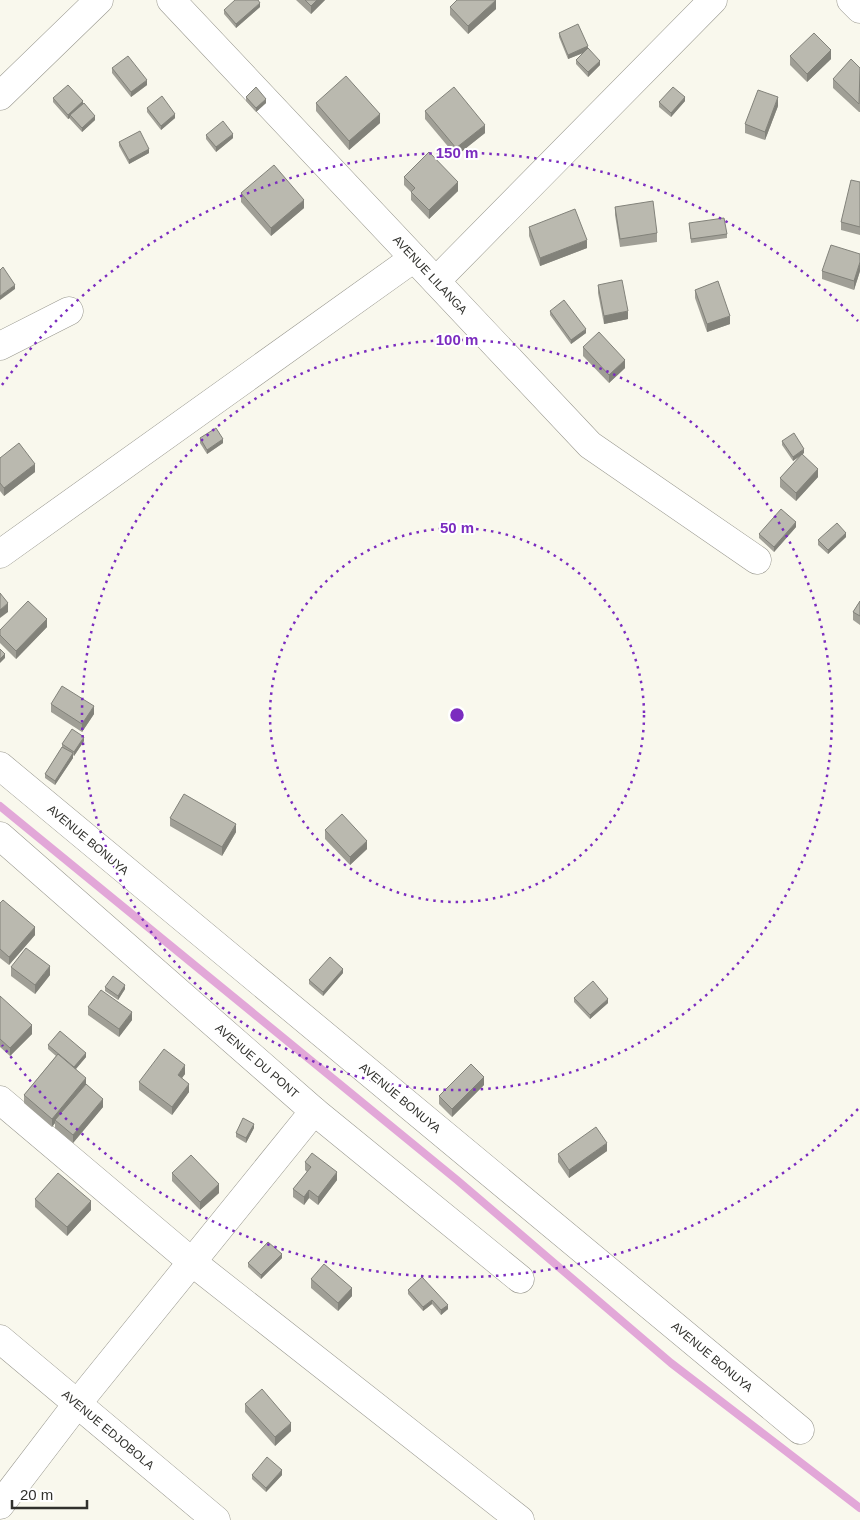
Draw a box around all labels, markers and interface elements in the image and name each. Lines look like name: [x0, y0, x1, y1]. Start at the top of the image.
text: 150 m: [436, 144, 478, 161]
street label: AVENUE LILANGA: [390, 233, 470, 317]
text: 100 m: [436, 331, 478, 348]
text: 50 m: [440, 519, 474, 536]
centre of rings: [448, 706, 466, 724]
street label: AVENUE BONUYA: [45, 802, 131, 878]
street label: AVENUE DU PONT: [212, 1021, 302, 1101]
street label: AVENUE BONUYA: [357, 1060, 443, 1136]
street label: AVENUE BONUYA: [669, 1319, 755, 1395]
street label: AVENUE EDJOBOLA: [59, 1387, 157, 1473]
scale bar: [12, 1478, 88, 1510]
text: 20 m: [20, 1486, 53, 1503]

